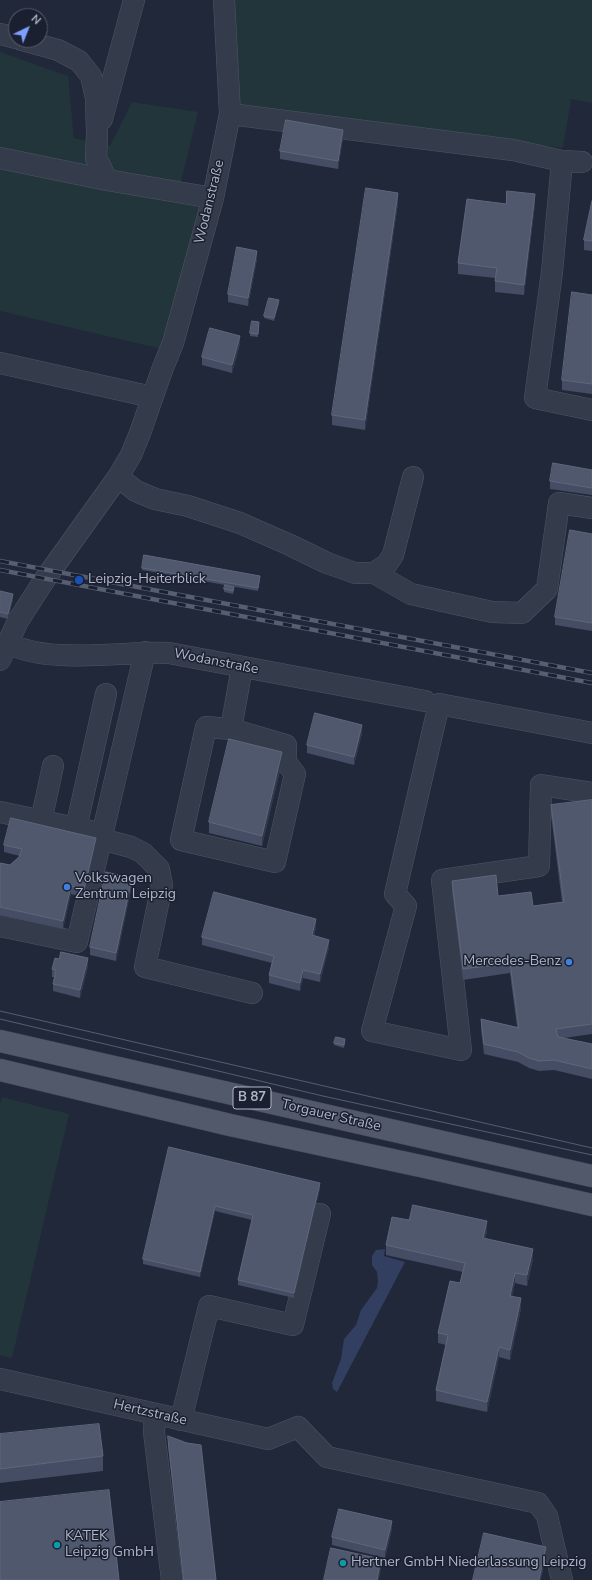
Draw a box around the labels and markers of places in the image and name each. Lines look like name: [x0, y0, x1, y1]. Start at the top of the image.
place label: Leipzig-Heiterblick: [88, 572, 206, 588]
marker: Leipzig-Heiterblick: [73, 574, 85, 586]
place label: Volkswagen Zentrum Leipzig: [75, 871, 176, 904]
marker: Volkswagen Zentrum Leipzig: [62, 882, 72, 892]
place label: Mercedes-Benz: [463, 954, 561, 970]
marker: Mercedes-Benz: [564, 957, 574, 967]
place label: KATEK Leipzig GmbH: [65, 1529, 154, 1562]
marker: KATEK Leipzig GmbH: [52, 1540, 62, 1550]
place label: Hertner GmbH Niederlassung Leipzig: [351, 1555, 587, 1571]
marker: Hertner GmbH Niederlassung Leipzig: [338, 1558, 348, 1568]

